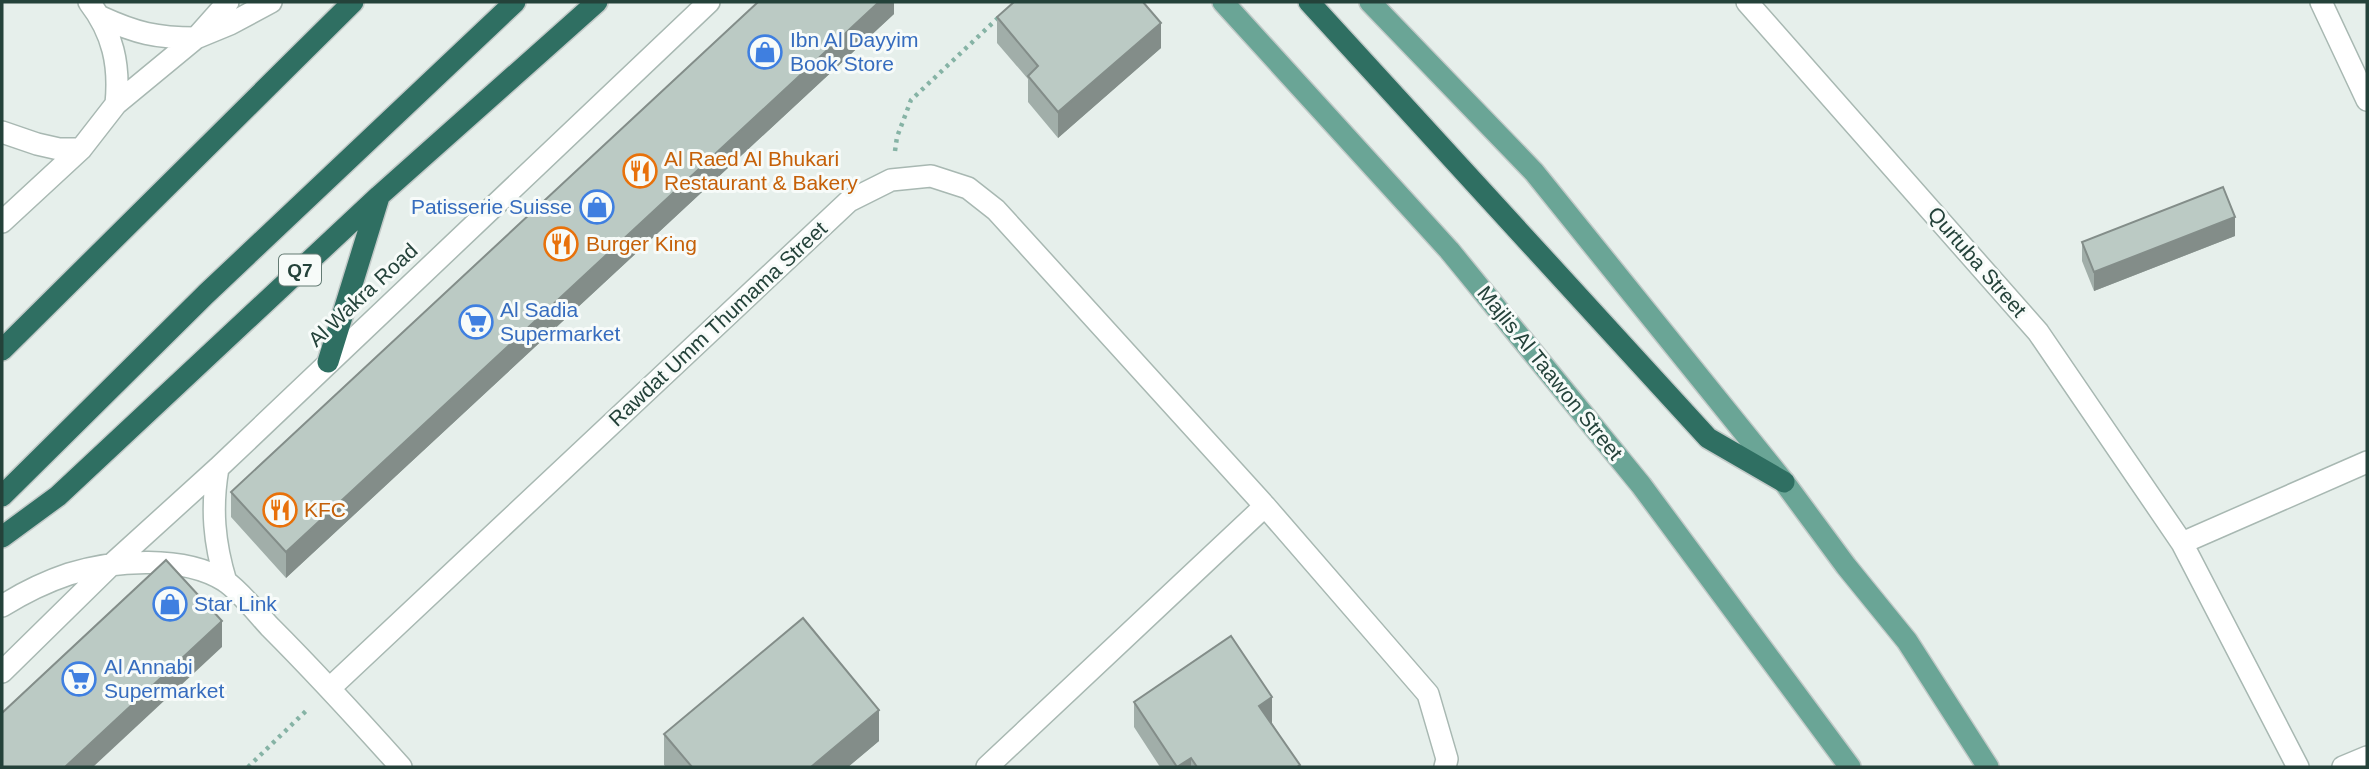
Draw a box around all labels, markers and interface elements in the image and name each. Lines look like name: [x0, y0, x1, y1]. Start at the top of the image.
place label: Ibn Al Dayyim Book Store: [790, 28, 918, 75]
shop icon: Ibn Al Dayyim Book Store: [746, 33, 784, 71]
place label: Al Raed Al Bhukari Restaurant & Bakery: [664, 147, 858, 194]
restaurant icon: Al Raed Al Bhukari Restaurant & Bakery: [621, 152, 659, 190]
shop icon: Patisserie Suisse: [578, 188, 616, 226]
place label: Patisserie Suisse: [411, 195, 572, 218]
street label: Qurtuba Street: [1924, 202, 2031, 321]
street label: Rawdat Umm Thumama Street: [604, 217, 831, 431]
restaurant icon: Burger King: [542, 225, 580, 263]
place label: Burger King: [586, 232, 697, 255]
street label: Al Wakra Road: [303, 238, 422, 351]
road number: Q7: [279, 254, 321, 286]
street label: Majlis Al Taawon Street: [1473, 281, 1628, 464]
place label: Al Sadia Supermarket: [500, 298, 620, 345]
supermarket icon: Al Sadia Supermarket: [457, 303, 495, 341]
restaurant icon: KFC: [261, 491, 299, 529]
place label: KFC: [304, 498, 346, 521]
shop icon: Star Link: [151, 585, 189, 623]
place label: Star Link: [194, 592, 277, 615]
place label: Al Annabi Supermarket: [104, 655, 224, 702]
supermarket icon: Al Annabi Supermarket: [60, 660, 98, 698]

